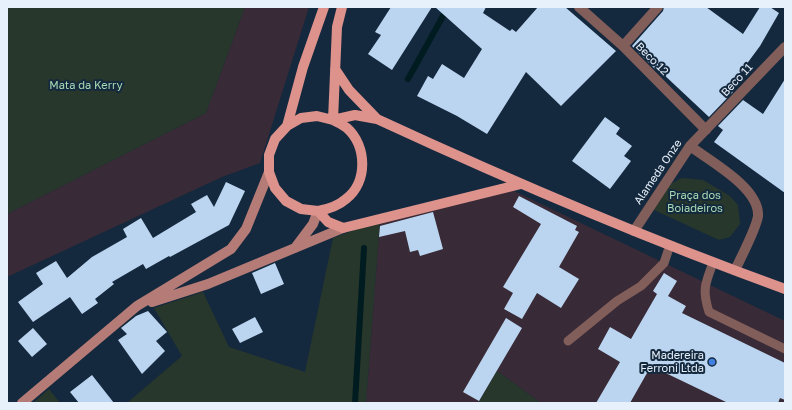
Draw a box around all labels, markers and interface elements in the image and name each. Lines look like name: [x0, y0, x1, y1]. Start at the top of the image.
street label: Beco 12: [633, 40, 671, 78]
street label: Beco 11: [719, 61, 755, 99]
park label: Mata da Kerry: [49, 79, 123, 93]
street label: Alameda Onze: [631, 137, 685, 207]
park label: Praça dos Boiadeiros: [667, 189, 723, 215]
place label: Madereira Ferroni Ltda: [640, 349, 704, 375]
marker: Madereira Ferroni Ltda: [707, 357, 717, 367]

